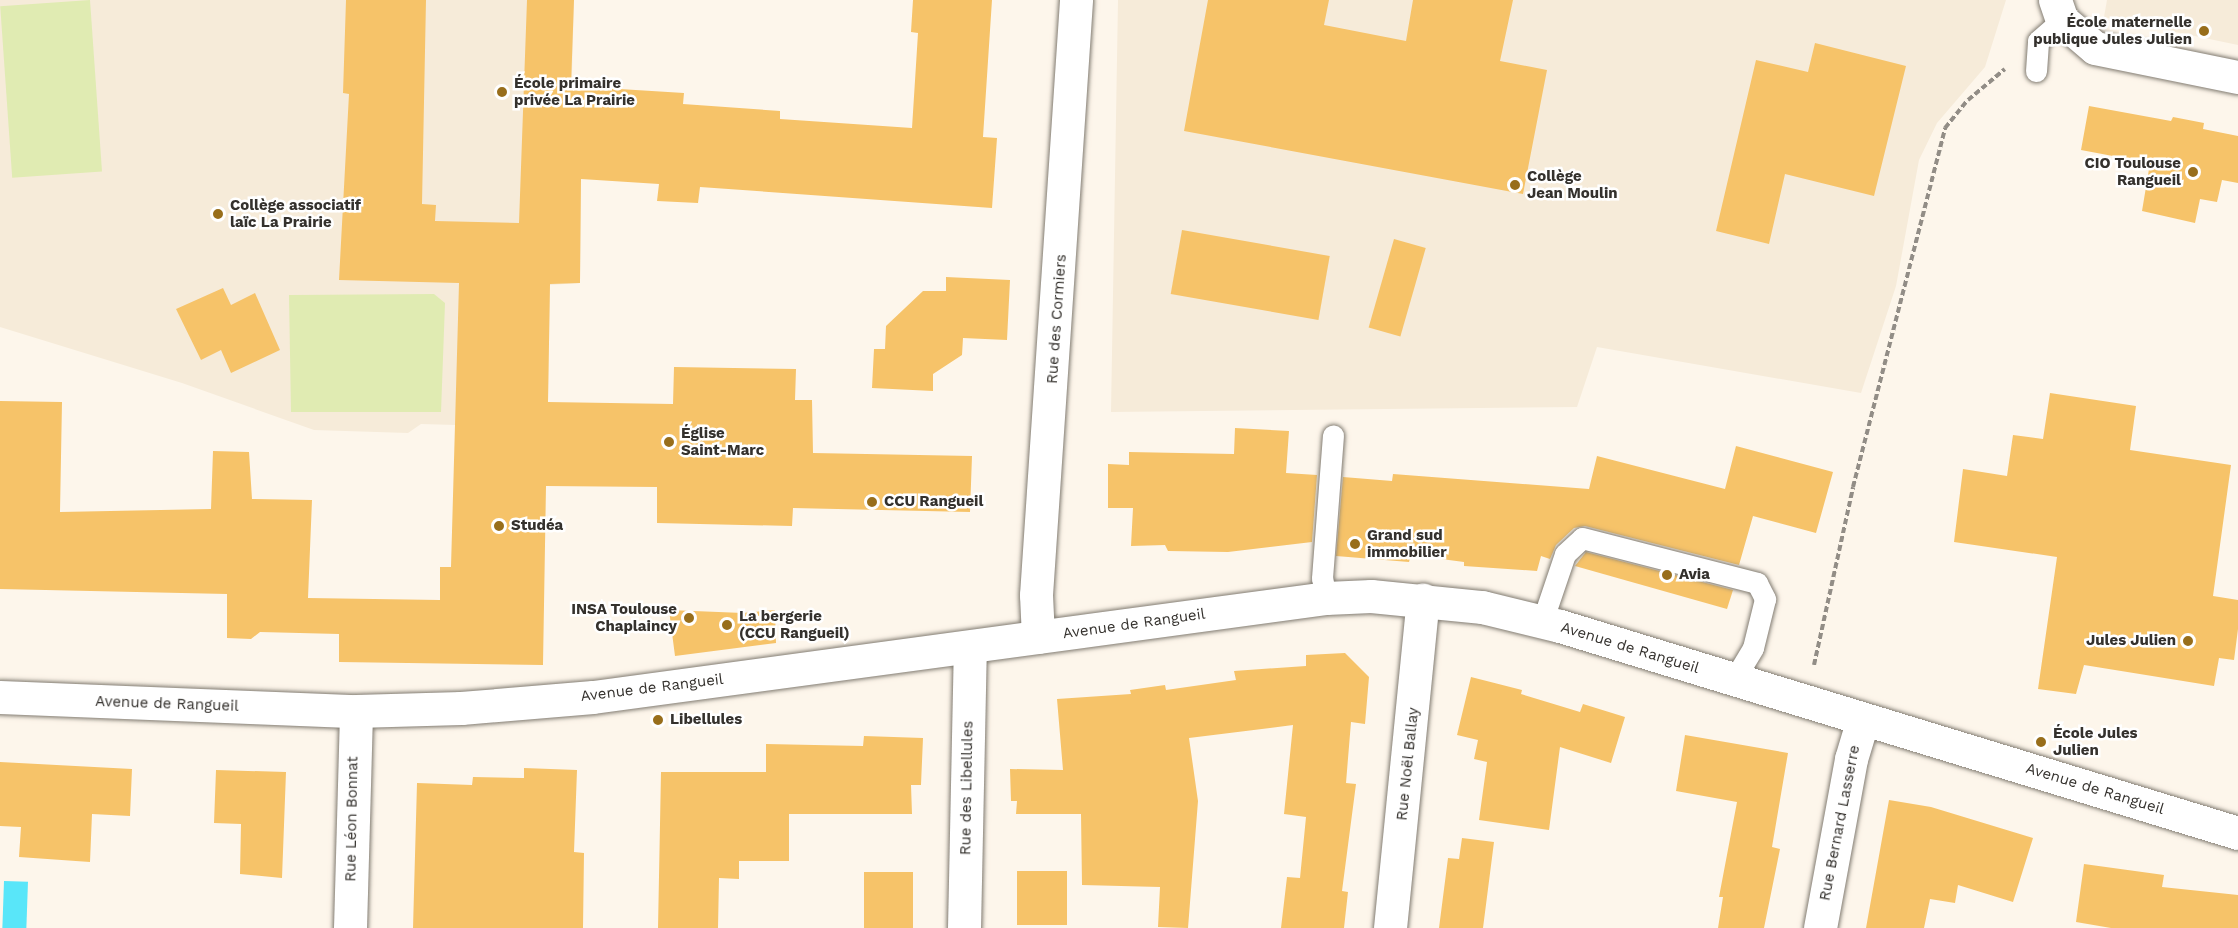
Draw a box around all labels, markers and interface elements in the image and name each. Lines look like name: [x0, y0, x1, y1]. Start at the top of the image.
place label: École maternelle publique Jules Julien: [2033, 13, 2192, 48]
marker: École maternelle publique Jules Julien: [2197, 24, 2211, 38]
place label: École primaire privée La Prairie: [514, 74, 635, 109]
marker: École primaire privée La Prairie: [495, 85, 509, 99]
place label: CIO Toulouse Rangueil: [2084, 154, 2181, 189]
marker: CIO Toulouse Rangueil: [2186, 165, 2200, 179]
place label: Collège Jean Moulin: [1527, 167, 1618, 202]
marker: Collège Jean Moulin: [1508, 178, 1522, 192]
place label: Collège associatif laïc La Prairie: [230, 196, 361, 231]
marker: Collège associatif laïc La Prairie: [211, 207, 225, 221]
street label: Rue des Cormiers: [1043, 254, 1071, 384]
place label: Église Saint-Marc: [681, 424, 764, 459]
marker: Église Saint-Marc: [662, 435, 676, 449]
place label: CCU Rangueil: [884, 493, 983, 511]
marker: CCU Rangueil: [865, 495, 879, 509]
place label: Studéa: [511, 517, 563, 535]
marker: Studéa: [492, 519, 506, 533]
place label: Grand sud immobilier: [1367, 526, 1447, 561]
marker: Grand sud immobilier: [1348, 537, 1362, 551]
place label: Avia: [1679, 566, 1710, 584]
marker: Avia: [1660, 568, 1674, 582]
place label: INSA Toulouse Chaplaincy: [571, 600, 677, 635]
street label: Avenue de Rangueil: [1062, 605, 1206, 643]
place label: La bergerie (CCU Rangueil): [739, 607, 850, 642]
marker: INSA Toulouse Chaplaincy: [682, 611, 696, 625]
marker: La bergerie (CCU Rangueil): [720, 618, 734, 632]
street label: Avenue de Rangueil: [1559, 618, 1701, 678]
place label: Jules Julien: [2086, 632, 2176, 650]
marker: Jules Julien: [2181, 634, 2195, 648]
street label: Avenue de Rangueil: [580, 670, 724, 706]
street label: Avenue de Rangueil: [95, 693, 239, 715]
street label: Rue Noël Ballay: [1393, 706, 1423, 822]
place label: Libellules: [670, 711, 742, 729]
marker: Libellules: [651, 713, 665, 727]
street label: Rue des Libellules: [957, 721, 977, 855]
place label: École Jules Julien: [2053, 724, 2138, 759]
marker: École Jules Julien: [2034, 735, 2048, 749]
street label: Rue Bernard Lasserre: [1816, 744, 1864, 902]
street label: Rue Léon Bonnat: [342, 756, 362, 882]
street label: Avenue de Rangueil: [2024, 759, 2166, 819]

